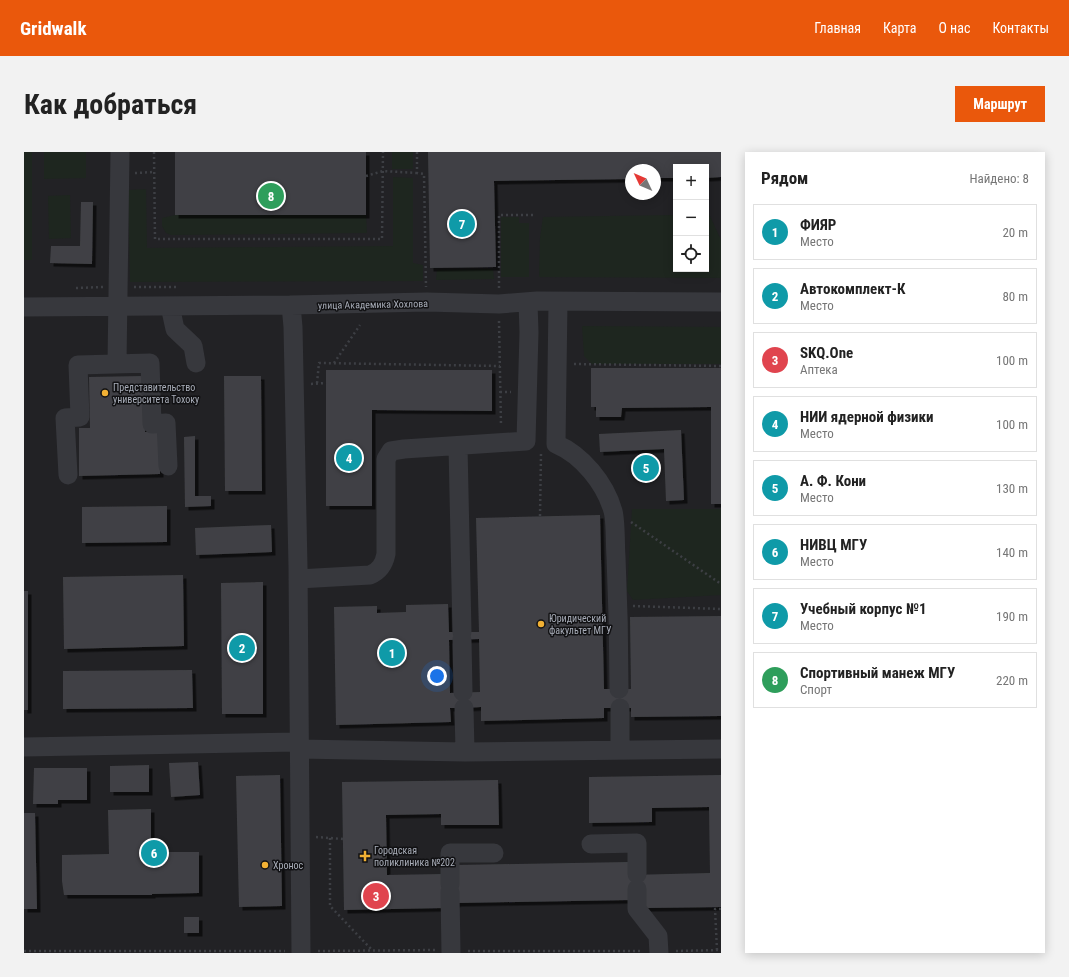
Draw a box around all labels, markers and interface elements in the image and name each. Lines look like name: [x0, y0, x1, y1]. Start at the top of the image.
text: Gridwalk: [20, 17, 86, 40]
text: Главная: [814, 20, 861, 36]
text: Карта: [883, 20, 916, 36]
text: О нас: [938, 20, 970, 36]
text: Контакты: [992, 20, 1049, 36]
button: Маршрут: [955, 86, 1045, 122]
text: Как добраться: [24, 88, 197, 121]
north arrow: [625, 164, 661, 200]
map controls: [673, 164, 709, 272]
button: +: [673, 164, 709, 200]
text: Рядом: [761, 168, 808, 188]
text: Найдено: 8: [969, 171, 1029, 186]
pin: 8: [258, 181, 284, 211]
button: −: [673, 200, 709, 236]
pin: 7: [449, 209, 475, 239]
text: ФИЯР: [800, 216, 836, 234]
text: 1: [772, 225, 778, 240]
text: 20 m: [1002, 225, 1028, 240]
text: Место: [800, 234, 834, 249]
button: locate: [673, 236, 709, 272]
text: Автокомплект-К: [800, 280, 905, 298]
text: 2: [772, 289, 778, 304]
text: 80 m: [1002, 289, 1028, 304]
street label: улица Академика Хохлова: [318, 298, 428, 311]
text: Место: [800, 298, 834, 313]
text: SKQ.One: [800, 344, 853, 362]
text: 3: [772, 353, 778, 368]
text: 100 m: [996, 353, 1028, 368]
text: Аптека: [800, 362, 838, 377]
place label: Представительство университета Тохоку: [113, 382, 199, 405]
marker: Представительство университета Тохоку: [100, 388, 110, 398]
text: НИИ ядерной физики: [800, 408, 934, 426]
text: 4: [772, 417, 778, 432]
text: 100 m: [996, 417, 1028, 432]
text: Место: [800, 426, 834, 441]
pin: 4: [336, 443, 362, 473]
pin: 5: [633, 453, 659, 483]
text: А. Ф. Кони: [800, 472, 866, 490]
text: 5: [772, 481, 778, 496]
text: 130 m: [996, 481, 1028, 496]
text: Место: [800, 490, 834, 505]
text: НИВЦ МГУ: [800, 536, 867, 554]
text: 6: [772, 545, 778, 560]
text: 140 m: [996, 545, 1028, 560]
text: Место: [800, 554, 834, 569]
text: Учебный корпус №1: [800, 600, 927, 618]
text: 7: [772, 609, 778, 624]
text: 190 m: [996, 609, 1028, 624]
place label: Юридический факультет МГУ: [549, 613, 612, 636]
text: Место: [800, 618, 834, 633]
marker: Юридический факультет МГУ: [536, 619, 546, 629]
pin: 2: [229, 633, 255, 663]
pin: 1: [379, 638, 405, 668]
text: Спортивный манеж МГУ: [800, 664, 955, 682]
your location: [427, 666, 447, 686]
text: 8: [772, 673, 778, 688]
text: 220 m: [996, 673, 1028, 688]
text: Спорт: [800, 682, 832, 697]
pin: 6: [141, 838, 167, 868]
place label: Городская поликлиника №202: [374, 845, 455, 868]
marker: Городская поликлиника №202: [359, 850, 371, 862]
marker: Хронос: [260, 860, 270, 870]
place label: Хронос: [273, 860, 304, 871]
pin: 3: [363, 881, 389, 911]

